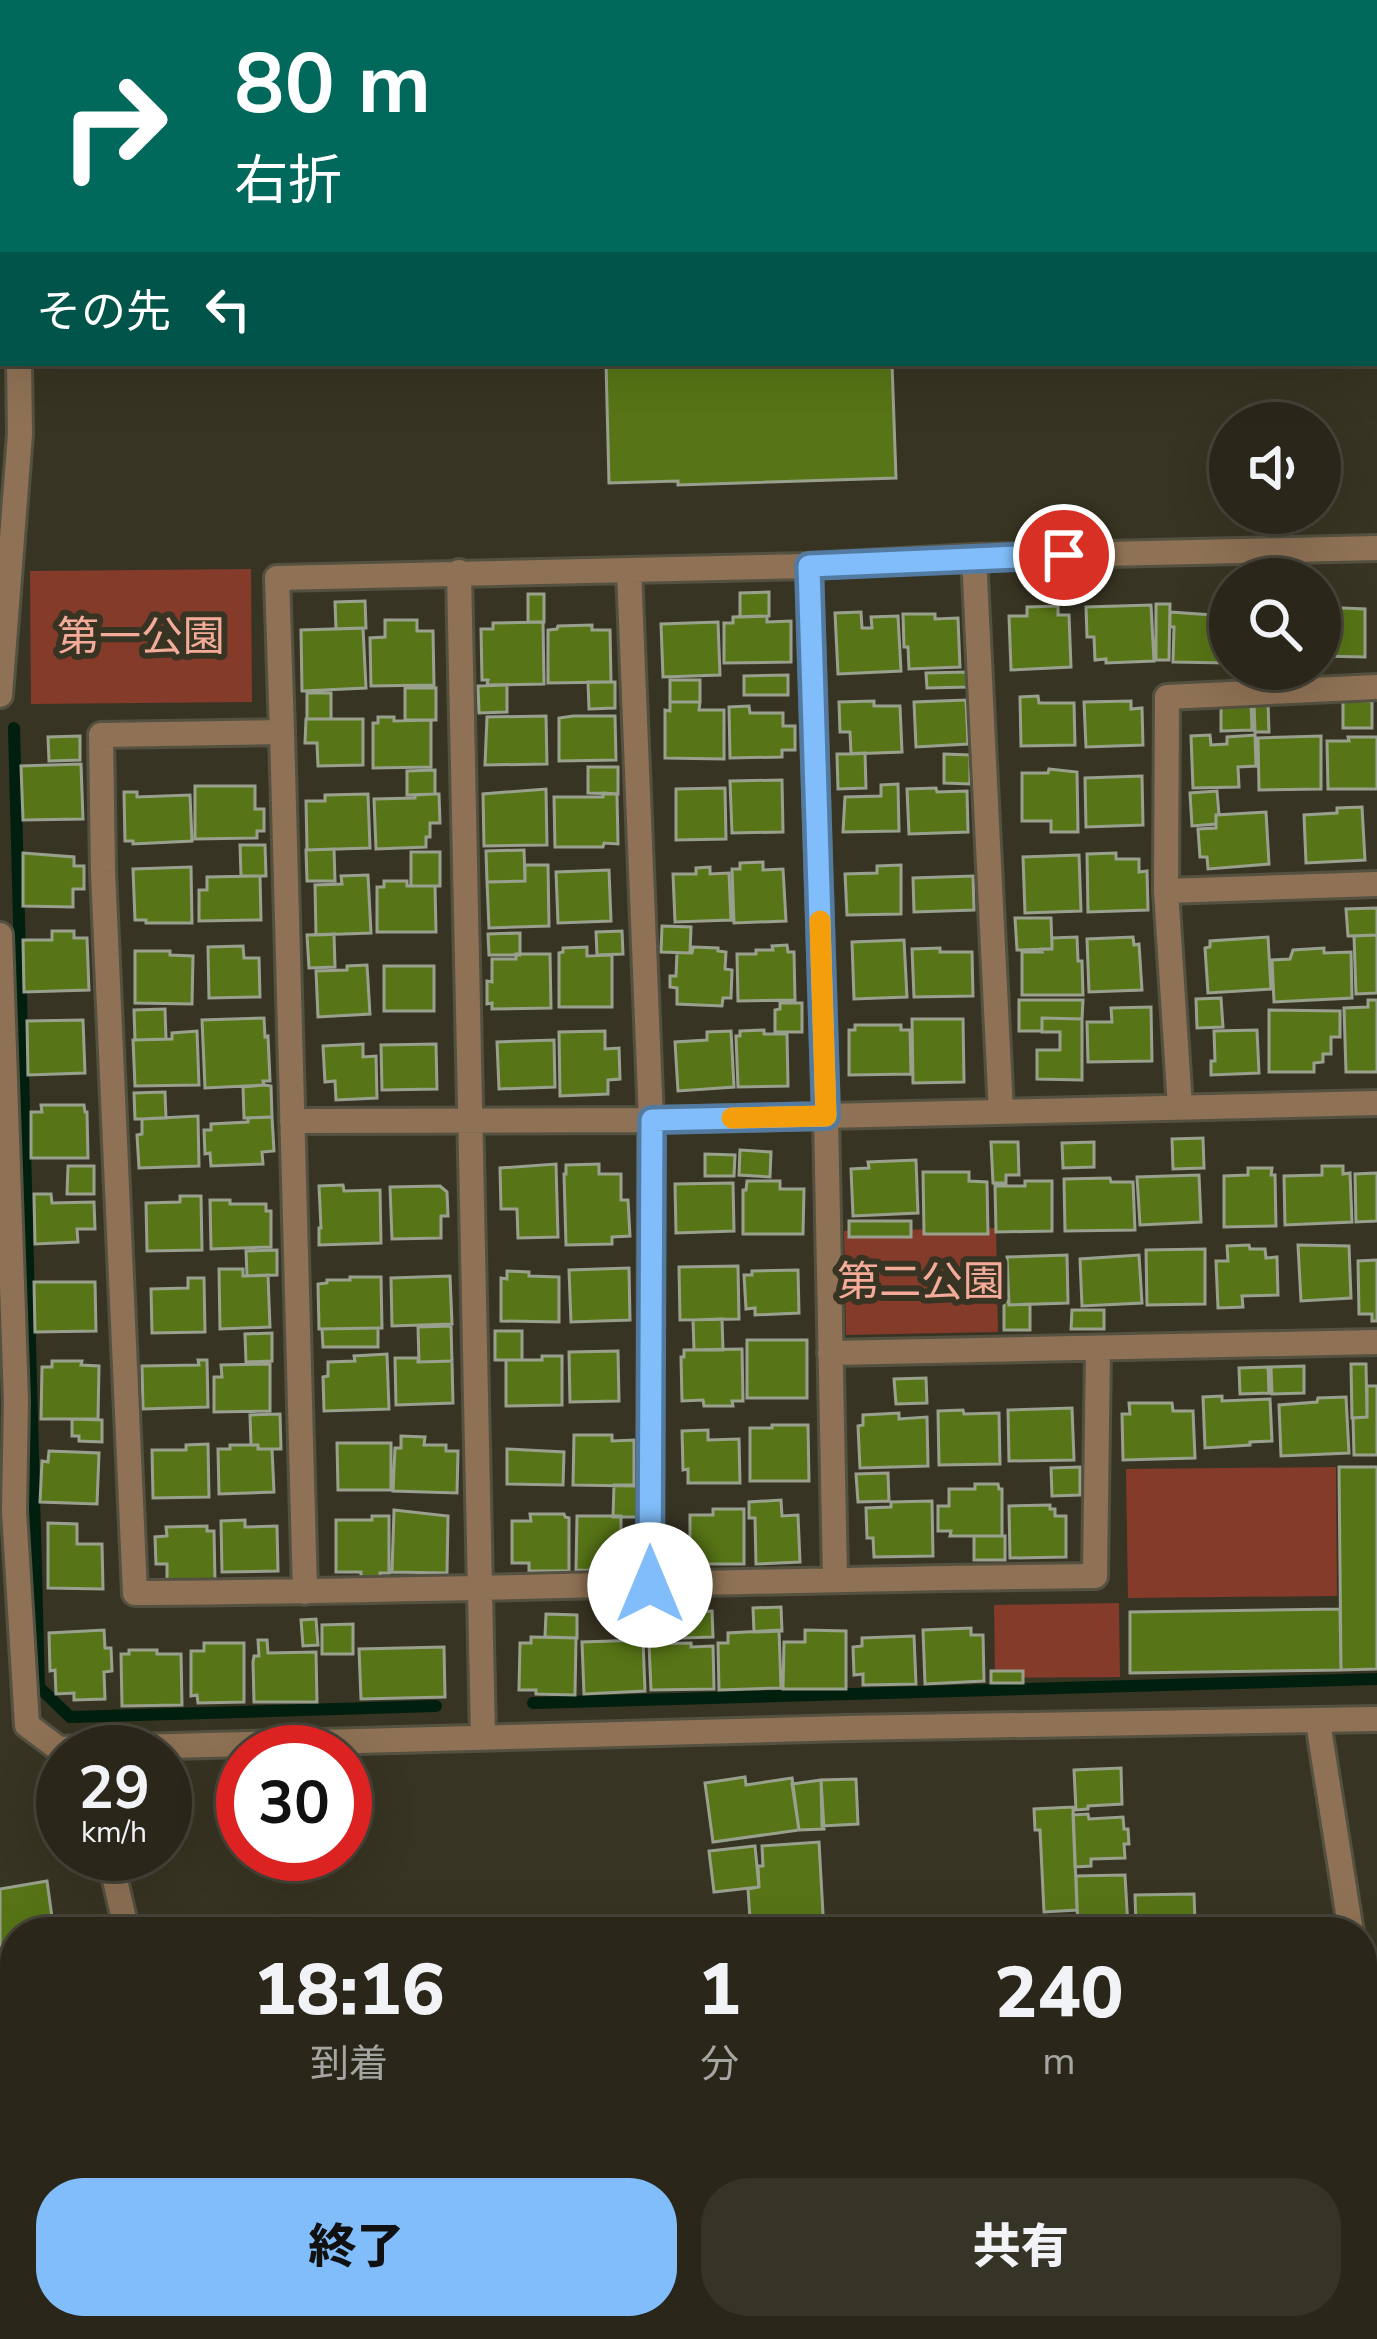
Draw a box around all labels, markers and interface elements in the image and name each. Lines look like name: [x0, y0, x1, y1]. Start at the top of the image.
text: 80 m: [234, 27, 431, 142]
icon: right: [36, 48, 192, 204]
text: 右折: [234, 144, 342, 218]
icon: left: [195, 276, 261, 342]
text: その先: [36, 282, 171, 343]
map controls: [1209, 402, 1341, 690]
button: sound: [1209, 402, 1341, 534]
pin: [1013, 504, 1115, 606]
icon: arrive: [1031, 522, 1097, 588]
button: search: [1209, 558, 1341, 690]
park label: 第一公園: [57, 609, 225, 666]
park label: 第二公園: [837, 1254, 1005, 1311]
position arrow: [587, 1522, 713, 1648]
speed limit sign: 30: [216, 1725, 372, 1881]
text: 29: [78, 1747, 150, 1829]
text: km/h: [81, 1812, 147, 1853]
text: 18:16: [253, 1941, 445, 2039]
text: 1: [698, 1941, 741, 2039]
text: 240: [994, 1944, 1124, 2042]
text: m: [1042, 2035, 1076, 2088]
text: 到着: [310, 2038, 388, 2091]
text: 分: [700, 2038, 739, 2091]
button: 終了: [36, 2178, 677, 2316]
button: 共有: [701, 2178, 1341, 2316]

